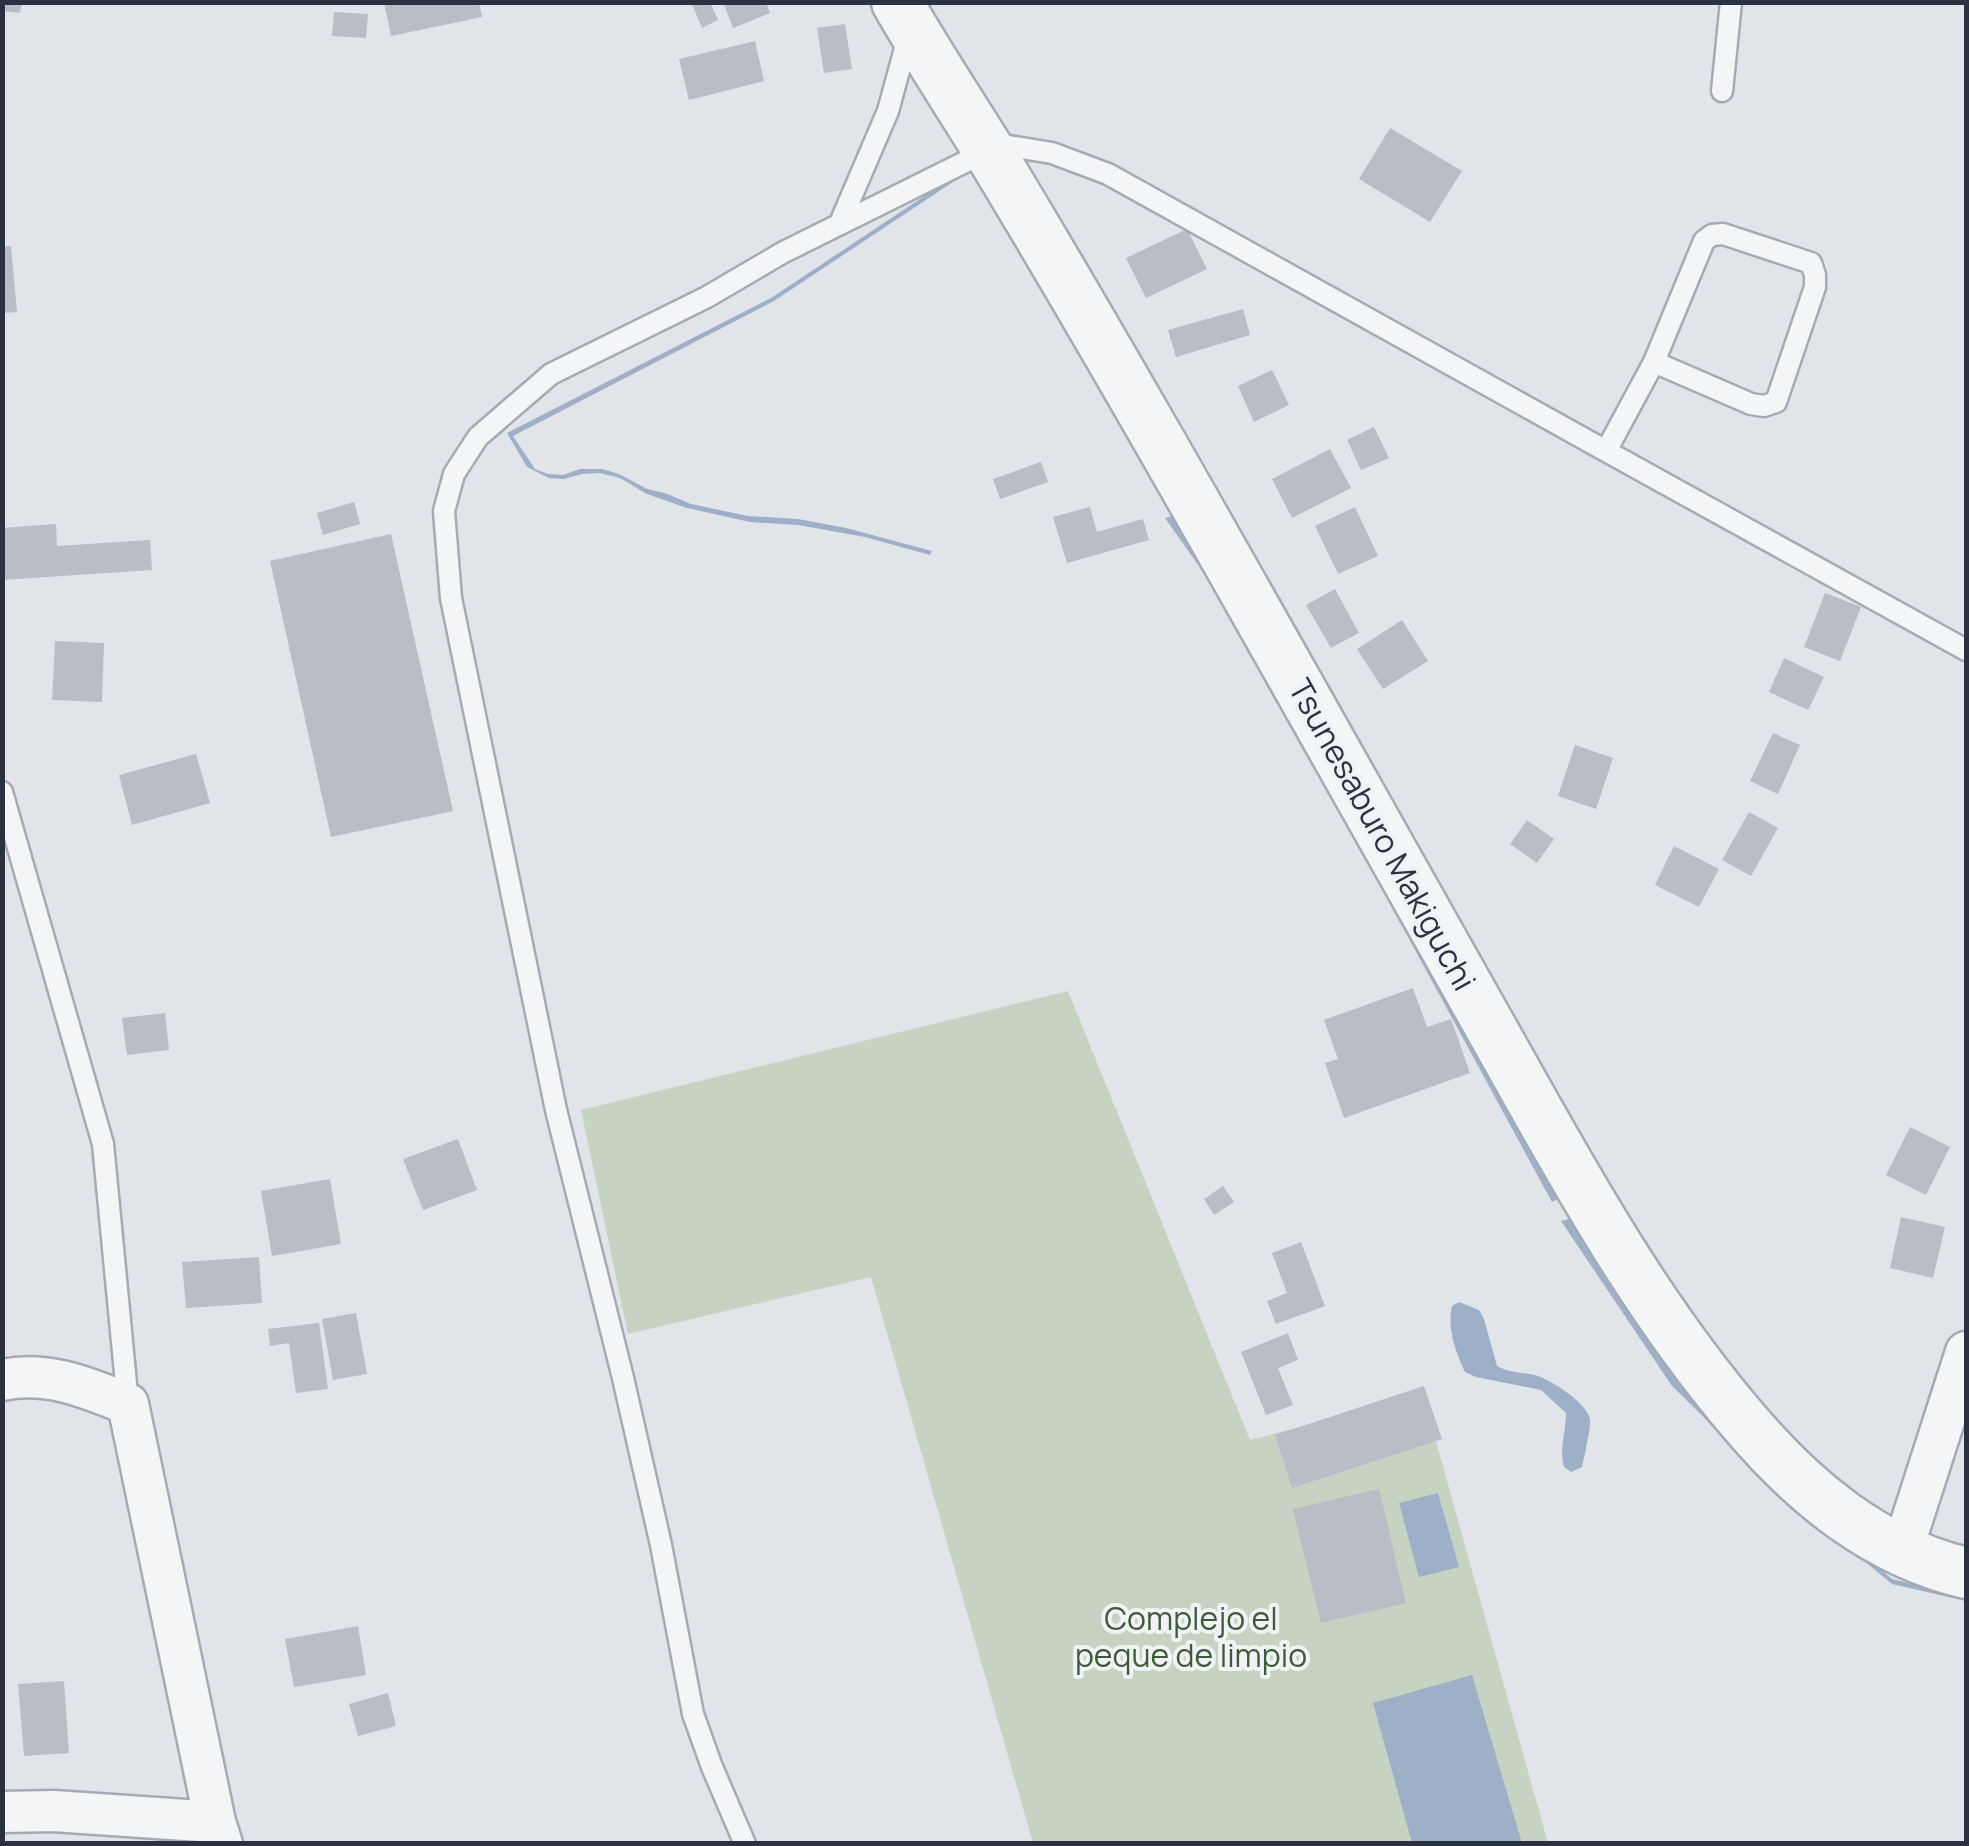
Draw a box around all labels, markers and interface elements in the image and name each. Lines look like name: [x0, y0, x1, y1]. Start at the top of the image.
street label: Tsunesaburo Makiguchi: [1279, 671, 1487, 998]
park label: Complejo el peque de limpio: [1075, 1596, 1307, 1677]

